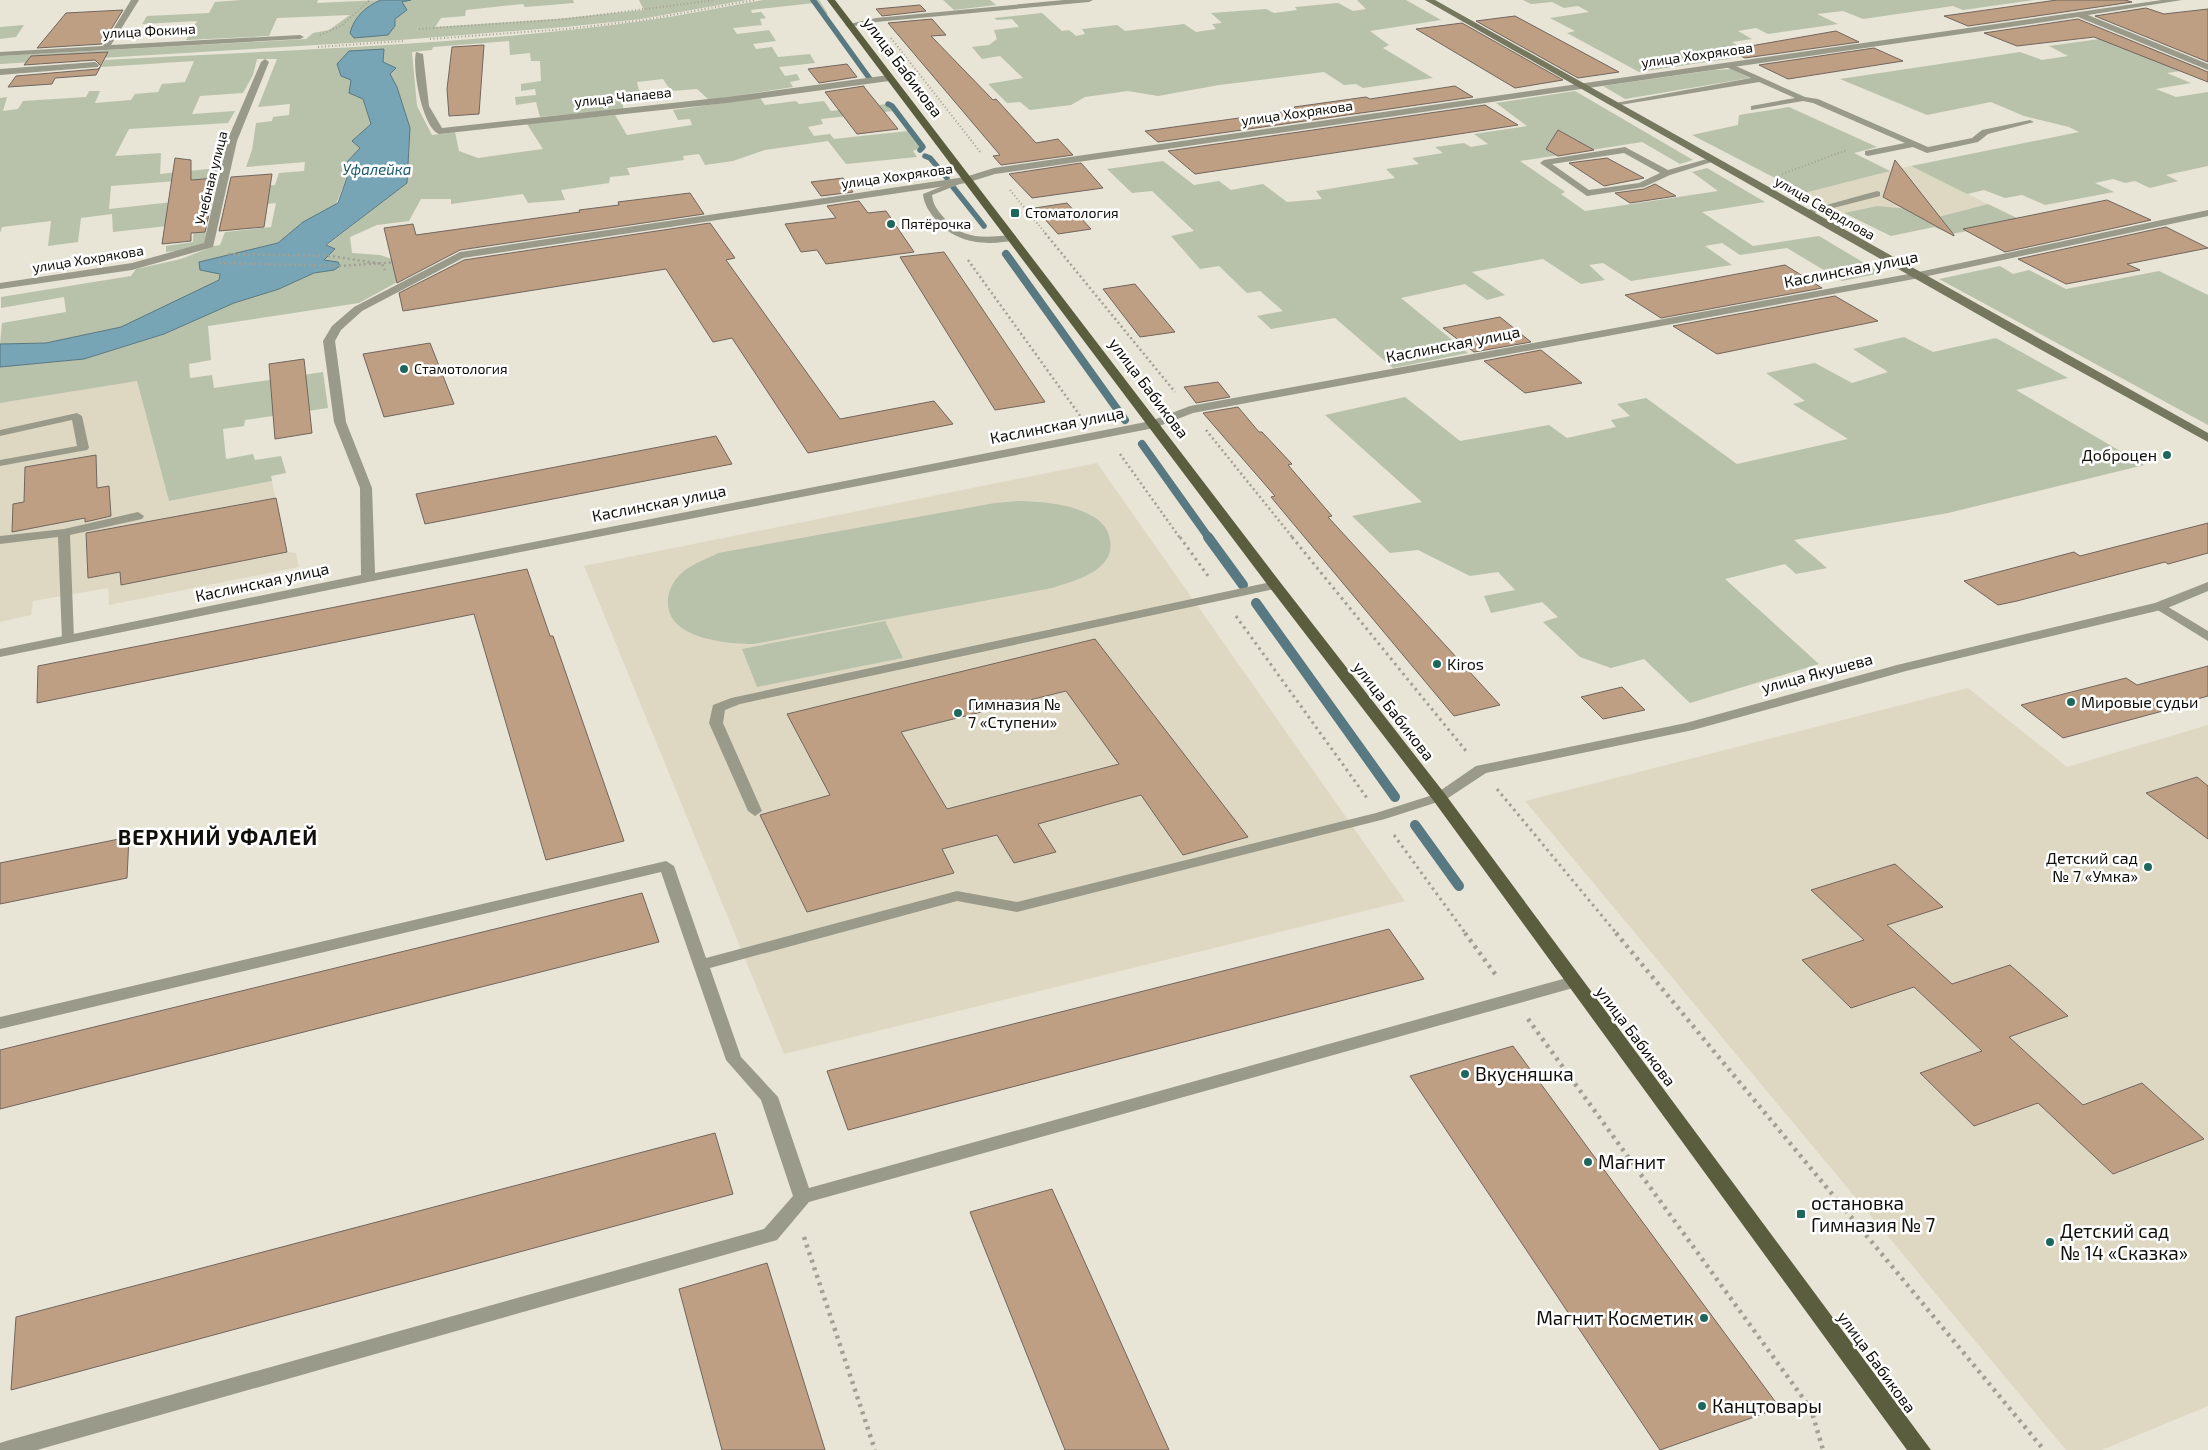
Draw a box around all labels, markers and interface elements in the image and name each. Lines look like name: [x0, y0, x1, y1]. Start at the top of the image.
street label: улица Бабикова: [859, 13, 947, 121]
street label: улица Фокина: [102, 20, 196, 41]
street label: улица Хохрякова: [1640, 38, 1754, 71]
street label: улица Чапаева: [574, 83, 672, 110]
street label: улица Хохрякова: [1240, 96, 1354, 129]
street label: Учебная улица: [191, 129, 230, 227]
street label: улица Хохрякова: [840, 159, 954, 192]
water label: Уфалейка: [343, 160, 411, 178]
street label: улица Свердлова: [1772, 172, 1879, 243]
place label: Стоматология: [1025, 204, 1119, 221]
marker: Стоматология: [1009, 207, 1021, 219]
place label: Пятёрочка: [901, 215, 971, 232]
marker: Пятёрочка: [885, 218, 897, 230]
street label: улица Хохрякова: [31, 241, 145, 276]
street label: Каслинская улица: [1782, 246, 1920, 292]
street label: Каслинская улица: [1384, 321, 1522, 367]
street label: улица Бабикова: [1105, 334, 1193, 442]
place label: Стамотология: [414, 360, 508, 377]
marker: Стамотология: [398, 363, 410, 375]
street label: Каслинская улица: [988, 402, 1126, 448]
place label: Доброцен: [2082, 445, 2157, 464]
marker: Доброцен: [2161, 449, 2173, 461]
street label: Каслинская улица: [590, 480, 728, 526]
street label: Каслинская улица: [193, 558, 331, 606]
street label: улица Якушева: [1759, 649, 1875, 697]
place label: Kiros: [1447, 654, 1484, 673]
street label: улица Бабикова: [1349, 657, 1439, 765]
marker: Kiros: [1431, 658, 1443, 670]
place label: Мировые судьи: [2081, 692, 2198, 712]
place label: Гимназия № 7 «Ступени»: [968, 694, 1061, 732]
marker: Мировые судьи: [2065, 696, 2077, 708]
marker: Гимназия № 7 «Ступени»: [952, 707, 964, 719]
district label: ВЕРХНИЙ УФАЛЕЙ: [118, 824, 318, 849]
place label: Детский сад № 7 «Умка»: [2046, 848, 2138, 885]
marker: Детский сад № 7 «Умка»: [2142, 861, 2154, 873]
street label: улица Бабикова: [1592, 982, 1680, 1090]
place label: Вкусняшка: [1475, 1062, 1574, 1086]
marker: Вкусняшка: [1459, 1068, 1471, 1080]
place label: Магнит: [1598, 1150, 1665, 1173]
marker: Магнит: [1582, 1156, 1594, 1168]
place label: остановка Гимназия № 7: [1811, 1191, 1935, 1236]
marker: остановка Гимназия № 7: [1795, 1208, 1807, 1220]
place label: Детский сад № 14 «Сказка»: [2060, 1219, 2188, 1264]
marker: Детский сад № 14 «Сказка»: [2044, 1236, 2056, 1248]
place label: Магнит Косметик: [1536, 1306, 1694, 1329]
street label: улица Бабикова: [1833, 1307, 1921, 1417]
marker: Магнит Косметик: [1698, 1312, 1710, 1324]
place label: Канцтовары: [1712, 1394, 1822, 1417]
marker: Канцтовары: [1696, 1400, 1708, 1412]

